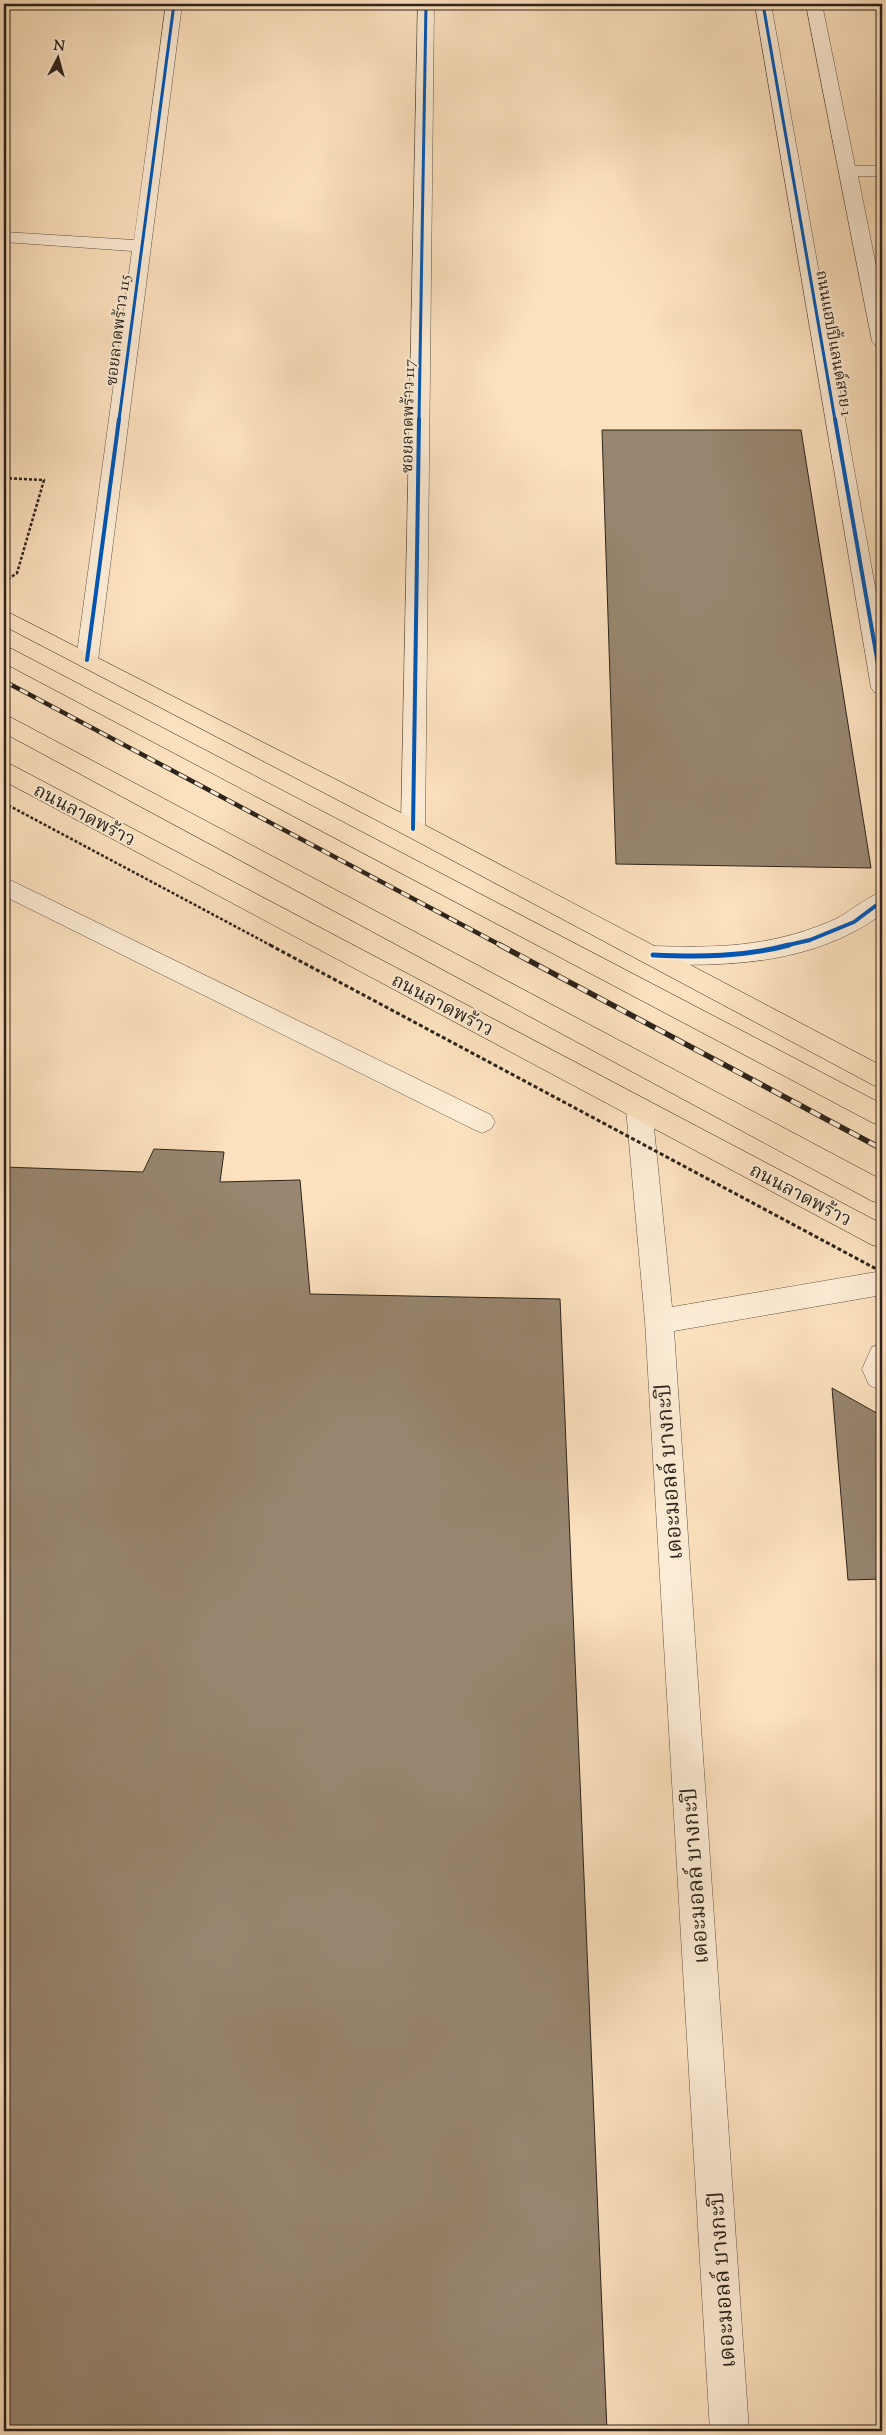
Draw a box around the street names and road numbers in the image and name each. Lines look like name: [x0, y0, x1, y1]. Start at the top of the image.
street label: ถนนแฮปปี้แลนด์สาย 1: [808, 268, 859, 419]
street label: ซอยลาดพร้าว 115: [101, 273, 138, 387]
street label: ซอยลาดพร้าว 117: [397, 359, 422, 473]
street label: ถนนลาดพร้าว: [28, 778, 140, 854]
street label: ถนนลาดพร้าว: [386, 968, 498, 1044]
street label: ถนนลาดพร้าว: [744, 1158, 856, 1234]
street label: เดอะมอลล์ บางกะปิ: [649, 1383, 693, 1561]
street label: เดอะมอลล์ บางกะปิ: [675, 1787, 719, 1965]
street label: เดอะมอลล์ บางกะปิ: [702, 2191, 746, 2369]

